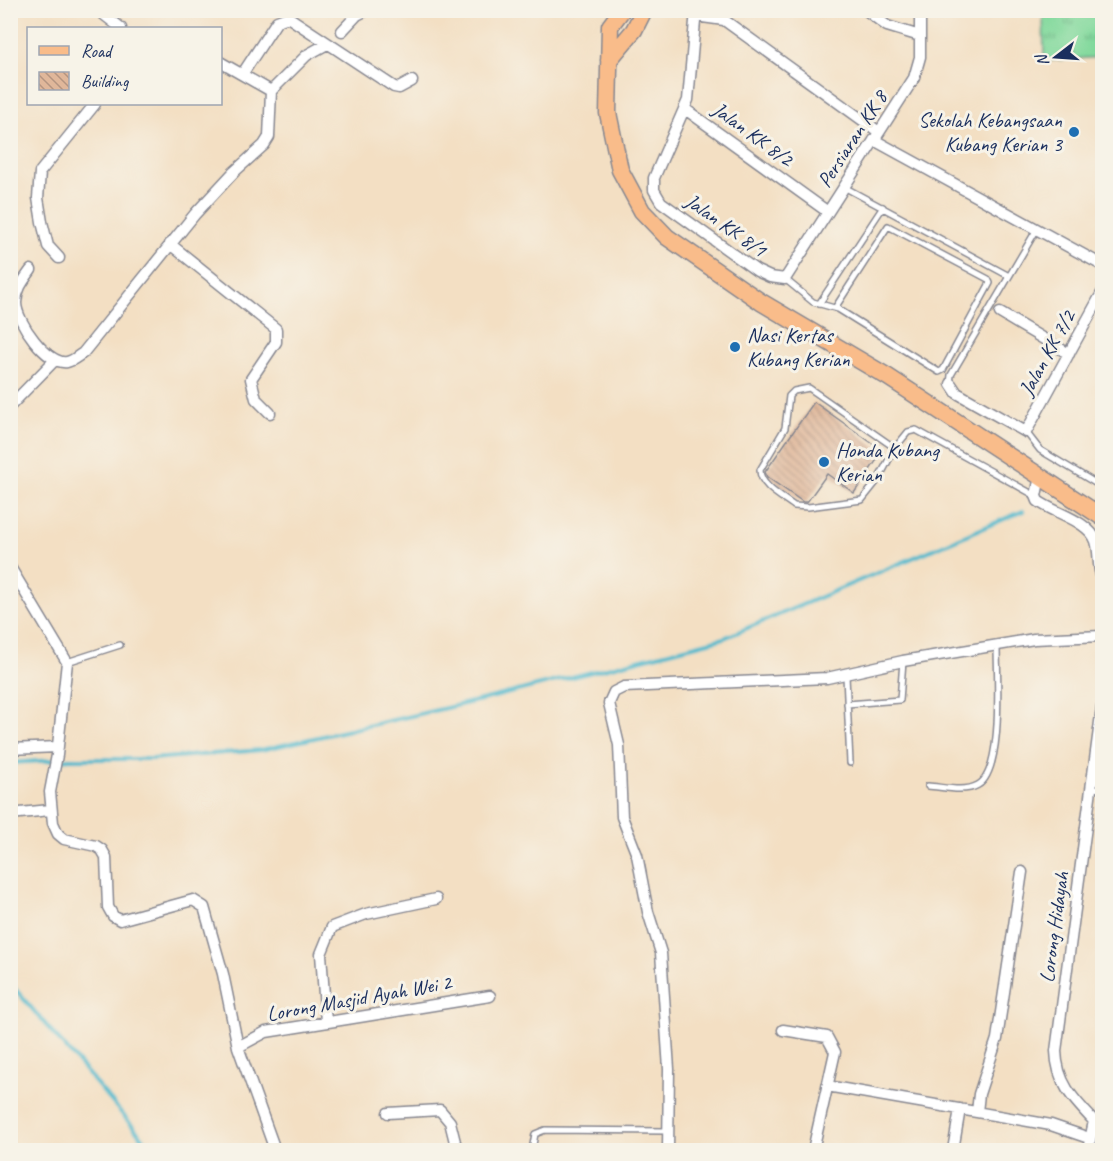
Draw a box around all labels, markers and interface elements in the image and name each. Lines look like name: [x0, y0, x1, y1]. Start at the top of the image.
legend: [27, 27, 222, 105]
north arrow: [1026, 27, 1086, 87]
text: Road: [81, 40, 114, 62]
text: N: [1031, 50, 1054, 69]
text: Building: [81, 70, 130, 92]
street label: Persiaran KK 8: [811, 84, 894, 192]
street label: Jalan KK 8/2: [707, 95, 800, 173]
place label: Sekolah Kebangsaan Kubang Kerian 3: [918, 107, 1064, 157]
marker: Sekolah Kebangsaan Kubang Kerian 3: [1067, 125, 1081, 139]
street label: Jalan KK 8/1: [679, 187, 773, 263]
street label: Jalan KK 7/2: [1012, 304, 1082, 401]
place label: Nasi Kertas Kubang Kerian: [747, 322, 850, 372]
marker: Nasi Kertas Kubang Kerian: [728, 340, 742, 354]
place label: Honda Kubang Kerian: [836, 437, 940, 487]
marker: Honda Kubang Kerian: [817, 455, 831, 469]
street label: Lorong Hidayah: [1033, 869, 1075, 984]
street label: Lorong Masjid Ayah Wei 2: [265, 969, 455, 1027]

